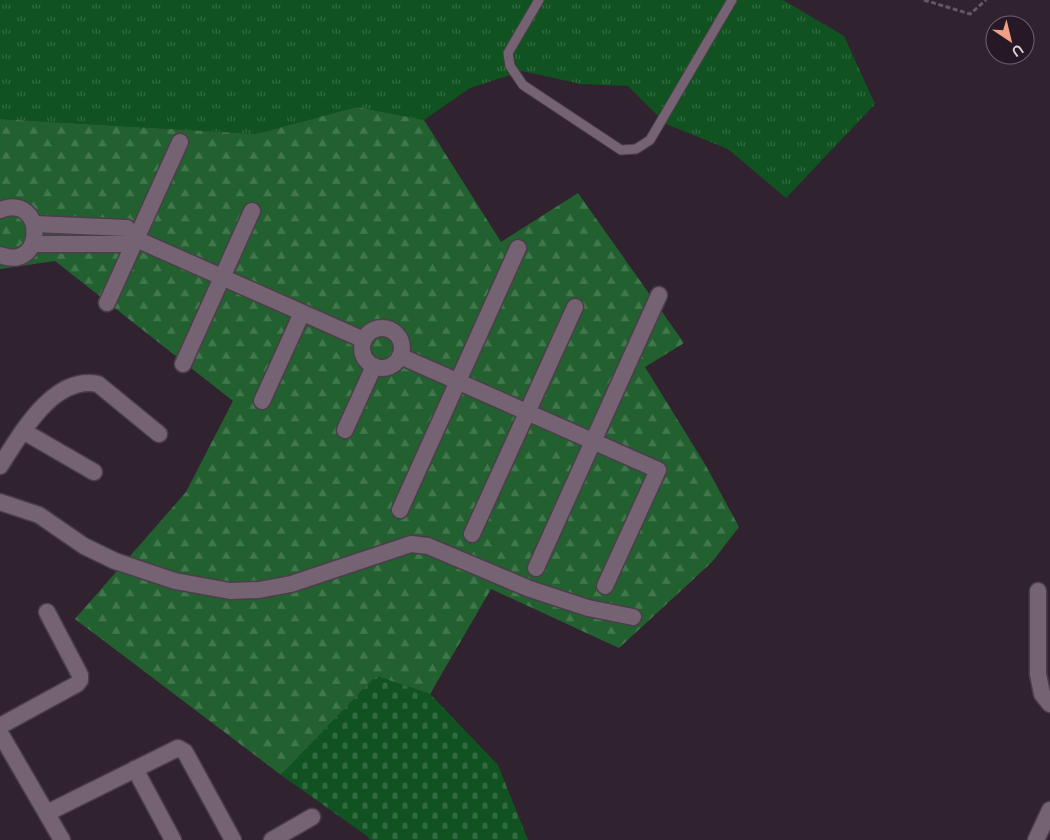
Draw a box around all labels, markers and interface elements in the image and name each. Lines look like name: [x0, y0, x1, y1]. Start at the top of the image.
north arrow: [985, 15, 1035, 65]
text: U: [1009, 41, 1026, 60]

